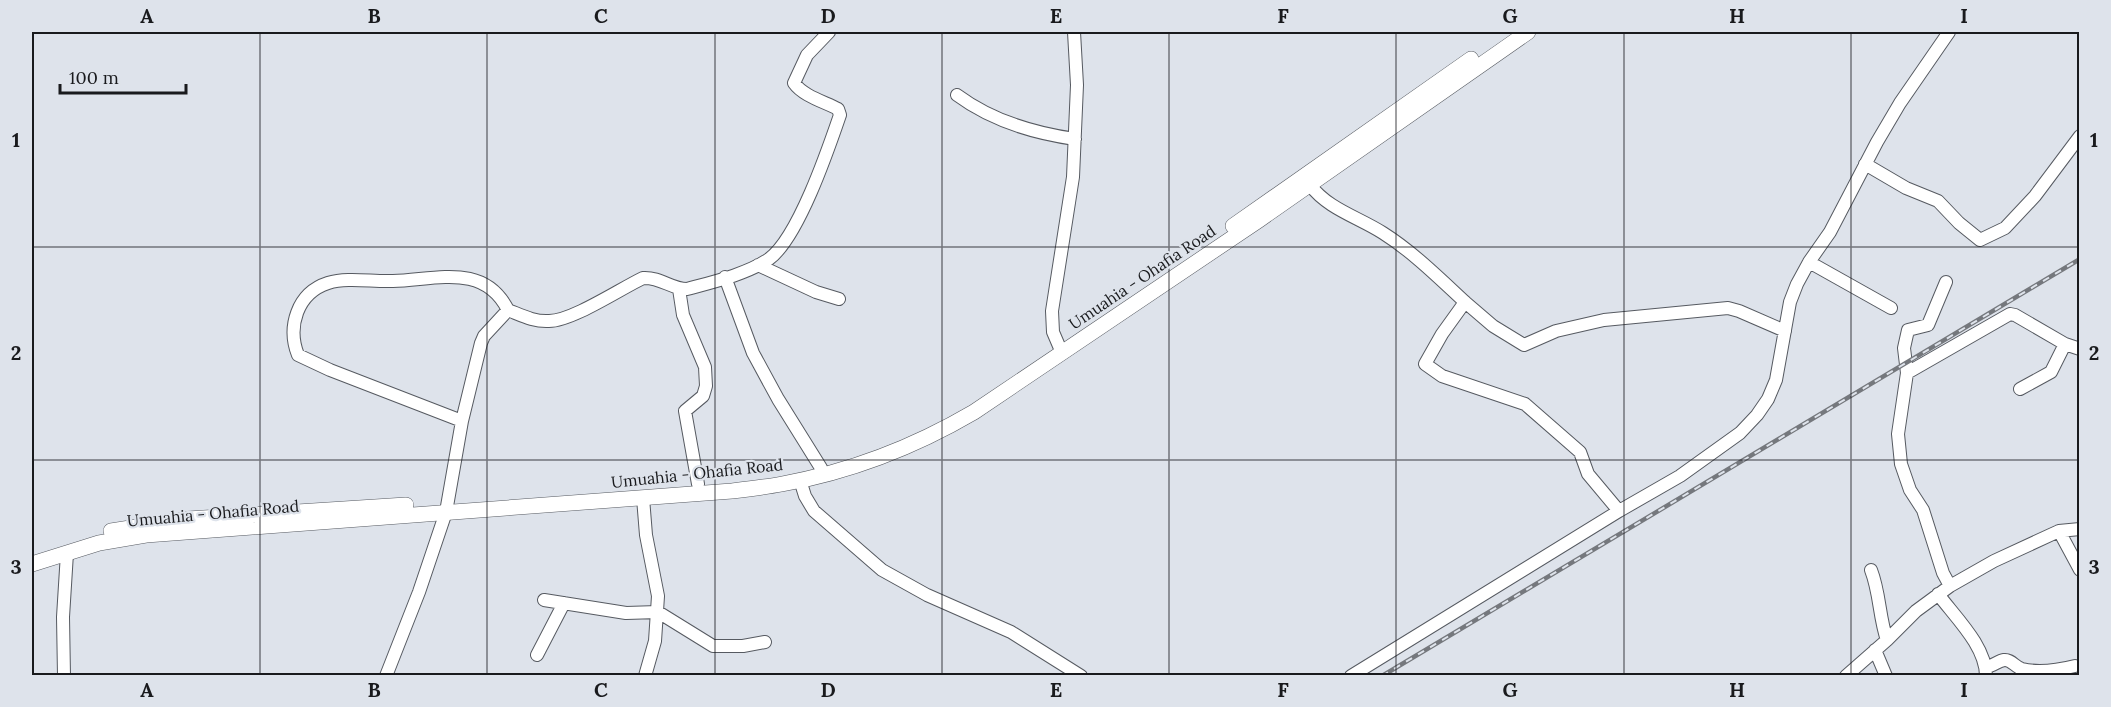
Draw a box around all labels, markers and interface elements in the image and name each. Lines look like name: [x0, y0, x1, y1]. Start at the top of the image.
text: A: [140, 3, 154, 28]
text: B: [367, 3, 381, 28]
text: C: [594, 3, 608, 28]
text: D: [820, 3, 836, 28]
text: E: [1050, 3, 1062, 28]
text: F: [1277, 3, 1289, 28]
text: G: [1502, 3, 1518, 28]
text: H: [1729, 3, 1745, 28]
text: I: [1960, 3, 1968, 28]
scale bar: [60, 57, 186, 95]
text: 100 m: [69, 66, 119, 89]
text: 1: [12, 127, 20, 152]
text: 1: [2090, 127, 2098, 152]
street label: Umuahia - Ohafia Road: [1065, 220, 1220, 334]
text: 2: [11, 340, 21, 365]
text: 2: [2089, 340, 2099, 365]
street label: Umuahia - Ohafia Road: [610, 454, 784, 492]
street label: Umuahia - Ohafia Road: [126, 495, 300, 530]
text: 3: [10, 554, 22, 579]
text: 3: [2088, 554, 2100, 579]
text: A: [140, 677, 154, 702]
text: B: [367, 677, 381, 702]
text: C: [594, 677, 608, 702]
text: D: [820, 677, 836, 702]
text: E: [1050, 677, 1062, 702]
text: F: [1277, 677, 1289, 702]
text: G: [1502, 677, 1518, 702]
text: H: [1729, 677, 1745, 702]
text: I: [1960, 677, 1968, 702]

